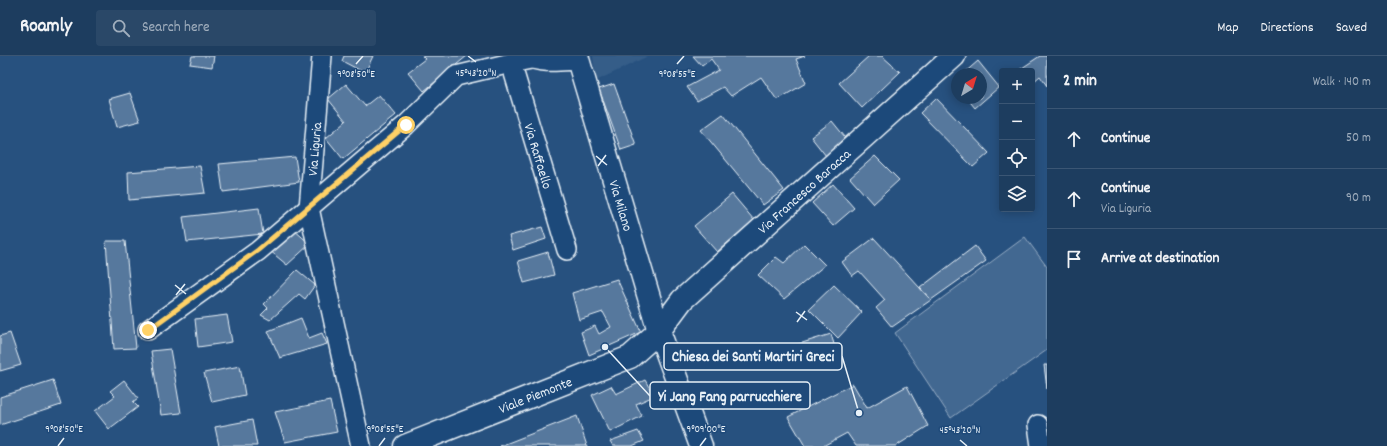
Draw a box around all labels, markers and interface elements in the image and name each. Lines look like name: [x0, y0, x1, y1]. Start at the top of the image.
search box: [96, 10, 376, 46]
text: Roamly: [20, 14, 72, 41]
icon: search: [110, 17, 132, 39]
text: Search here: [142, 17, 210, 39]
text: Map: [1217, 18, 1239, 38]
text: Directions: [1261, 18, 1314, 38]
text: Saved: [1336, 18, 1367, 38]
text: 45°43'20"N: [456, 67, 496, 81]
text: 9°08'50"E: [337, 68, 375, 82]
text: 9°08'55"E: [659, 68, 696, 82]
north arrow: [951, 68, 987, 104]
map controls: [999, 68, 1035, 212]
button: +: [999, 68, 1035, 104]
text: 2 min: [1063, 70, 1097, 94]
text: Walk · 140 m: [1313, 73, 1371, 92]
button: −: [999, 104, 1035, 140]
route start: [397, 116, 415, 134]
street label: Via Liguria: [304, 121, 328, 177]
street label: Via Raffaello: [518, 121, 556, 192]
icon: ahead: [1063, 128, 1085, 150]
text: Continue: [1101, 128, 1150, 150]
text: 50 m: [1346, 129, 1371, 148]
button: locate: [999, 140, 1035, 176]
street label: Via Francesco Baracca: [754, 145, 856, 240]
button: layers: [999, 176, 1035, 212]
street label: Via Milano: [603, 178, 637, 234]
text: Continue: [1101, 178, 1150, 200]
icon: ahead: [1063, 188, 1085, 210]
text: 90 m: [1346, 189, 1371, 208]
text: Via Liguria: [1101, 200, 1151, 219]
icon: arrive: [1063, 248, 1085, 270]
text: Arrive at destination: [1101, 248, 1219, 270]
route end: [139, 321, 157, 339]
callout: Chiesa dei Santi Martiri Greci: [664, 343, 842, 370]
text: Chiesa dei Santi Martiri Greci: [672, 347, 834, 369]
street label: Viale Piemonte: [496, 373, 576, 420]
callout: Yi Jang Fang parrucchiere: [650, 382, 810, 409]
text: Yi Jang Fang parrucchiere: [657, 387, 802, 409]
text: 9°08'50"E: [45, 423, 83, 437]
text: 9°08'55"E: [367, 423, 404, 437]
text: 9°09'00"E: [687, 423, 726, 437]
text: 45°43'20"N: [940, 424, 980, 438]

